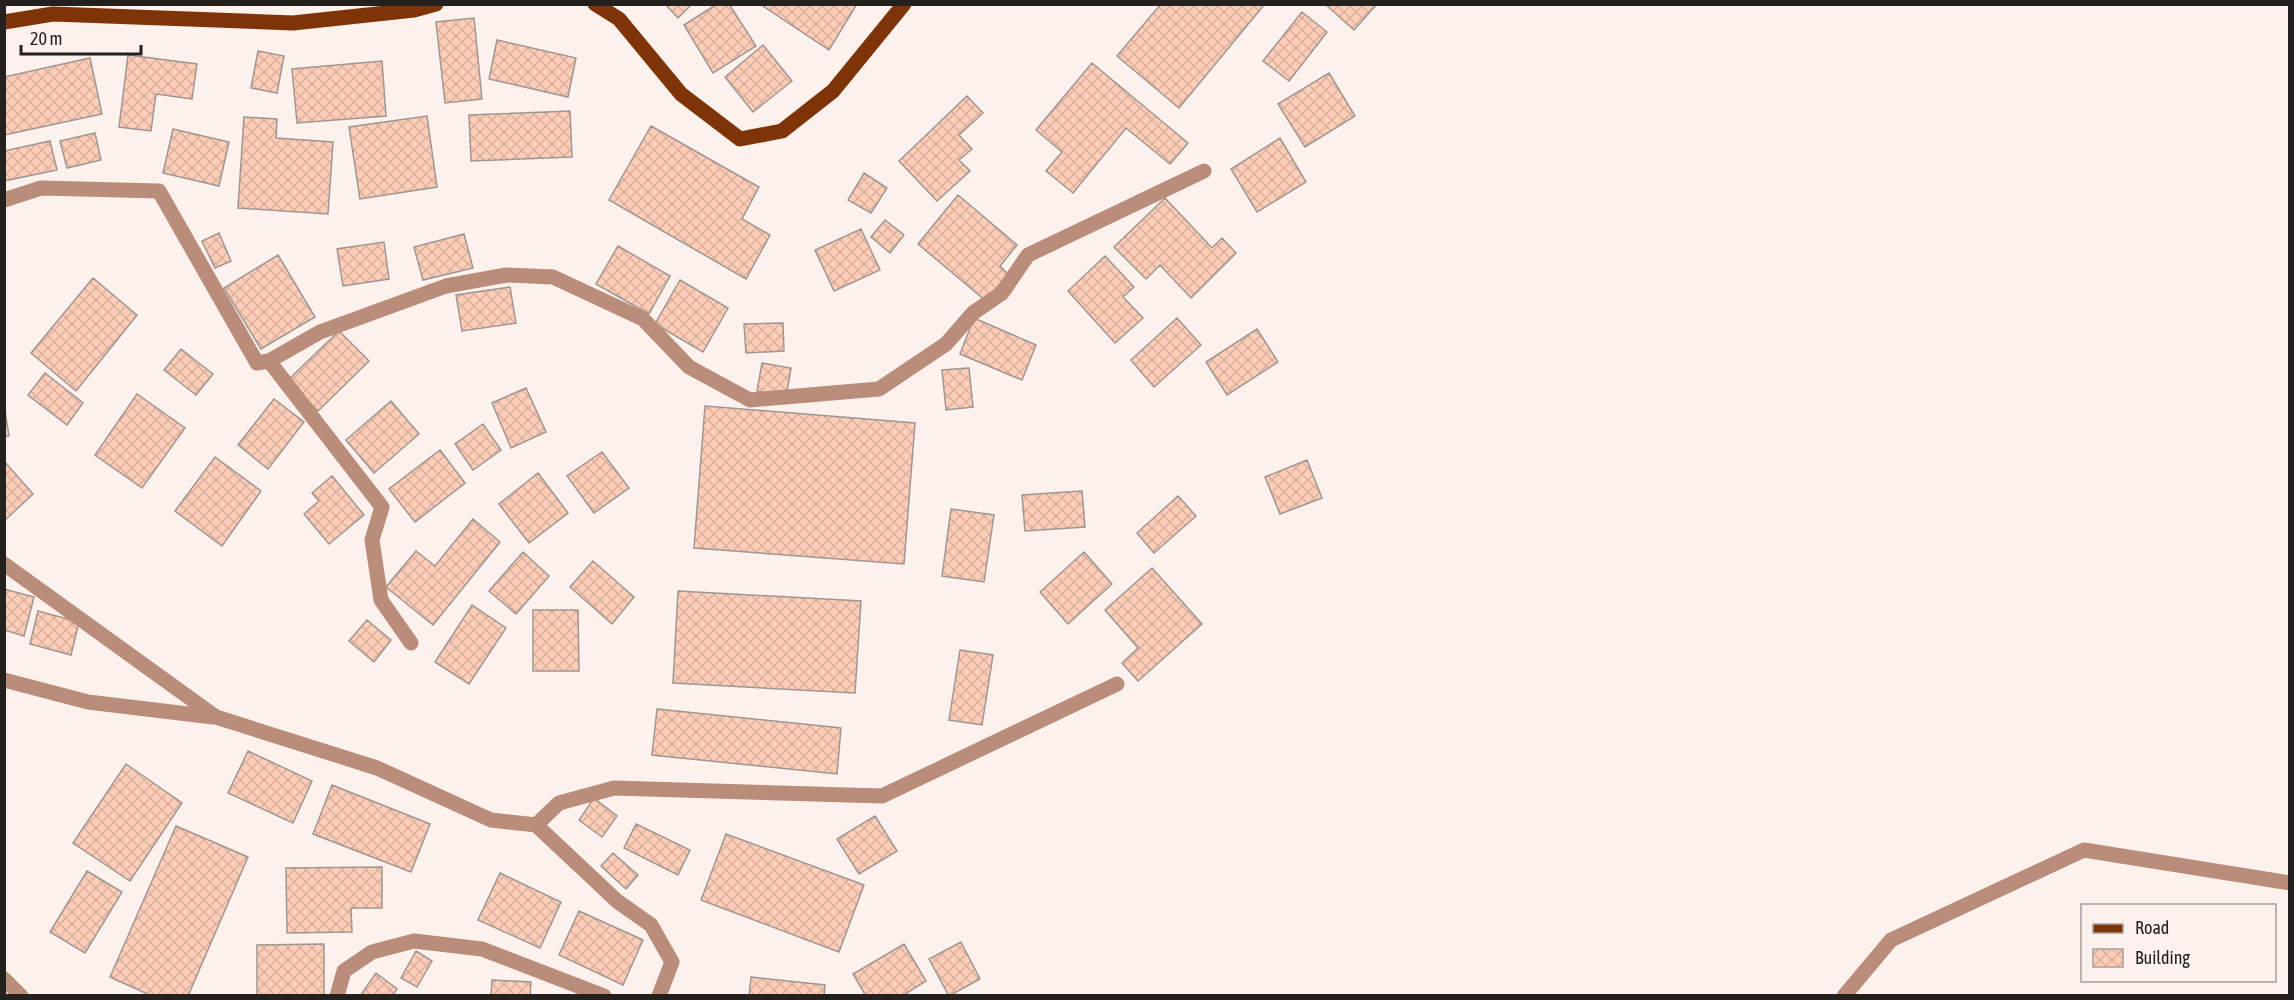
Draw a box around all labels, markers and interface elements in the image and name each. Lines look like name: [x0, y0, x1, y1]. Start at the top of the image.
scale bar: [21, 18, 141, 56]
text: 20 m: [30, 28, 62, 49]
legend: [2081, 904, 2276, 982]
text: Road: [2135, 917, 2169, 938]
text: Building: [2135, 947, 2190, 968]

